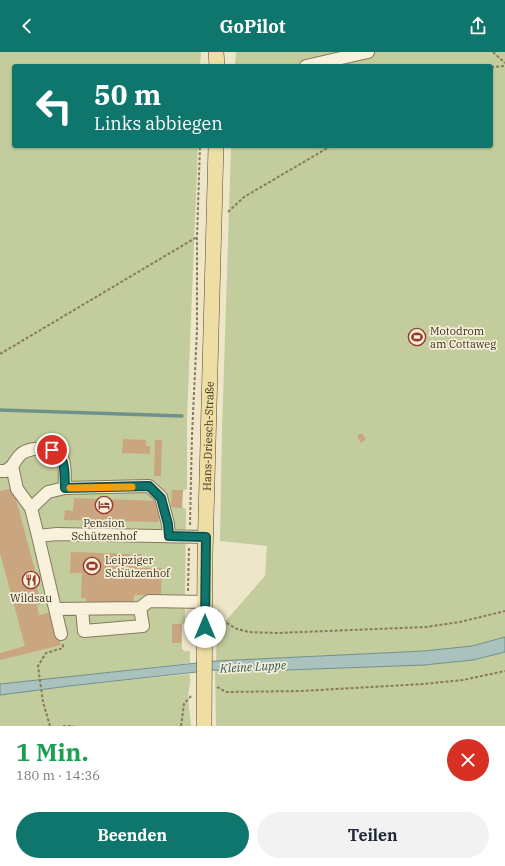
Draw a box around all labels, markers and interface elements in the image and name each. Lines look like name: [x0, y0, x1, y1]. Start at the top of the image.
icon: back: [16, 15, 38, 37]
text: GoPilot: [220, 15, 285, 38]
icon: share: [467, 15, 489, 37]
text: 50 m: [94, 76, 161, 113]
icon: left: [28, 80, 80, 132]
text: Links abbiegen: [94, 112, 223, 135]
place label: Motodrom am Cottaweg: [430, 324, 496, 351]
sports icon: Motodrom am Cottaweg: [407, 327, 427, 347]
street label: Hans-Driesch-Straße: [200, 381, 217, 491]
pin: [35, 433, 69, 467]
icon: arrive: [41, 439, 63, 461]
hotel icon: Pension Schützenhof: [94, 495, 114, 515]
place label: Pension Schützenhof: [72, 516, 138, 543]
place label: Leipziger Schützenhof: [105, 553, 171, 580]
sports icon: Leipziger Schützenhof: [82, 556, 102, 576]
restaurant icon: Wildsau: [21, 570, 41, 590]
place label: Wildsau: [10, 591, 52, 605]
position arrow: [184, 606, 226, 648]
water label: Kleine Luppe: [218, 657, 287, 676]
text: 1 Min.: [16, 736, 88, 768]
button: close: [447, 739, 489, 781]
text: 180 m · 14:36: [16, 767, 100, 784]
button: Beenden: [16, 812, 249, 858]
button: Teilen: [257, 812, 489, 858]

